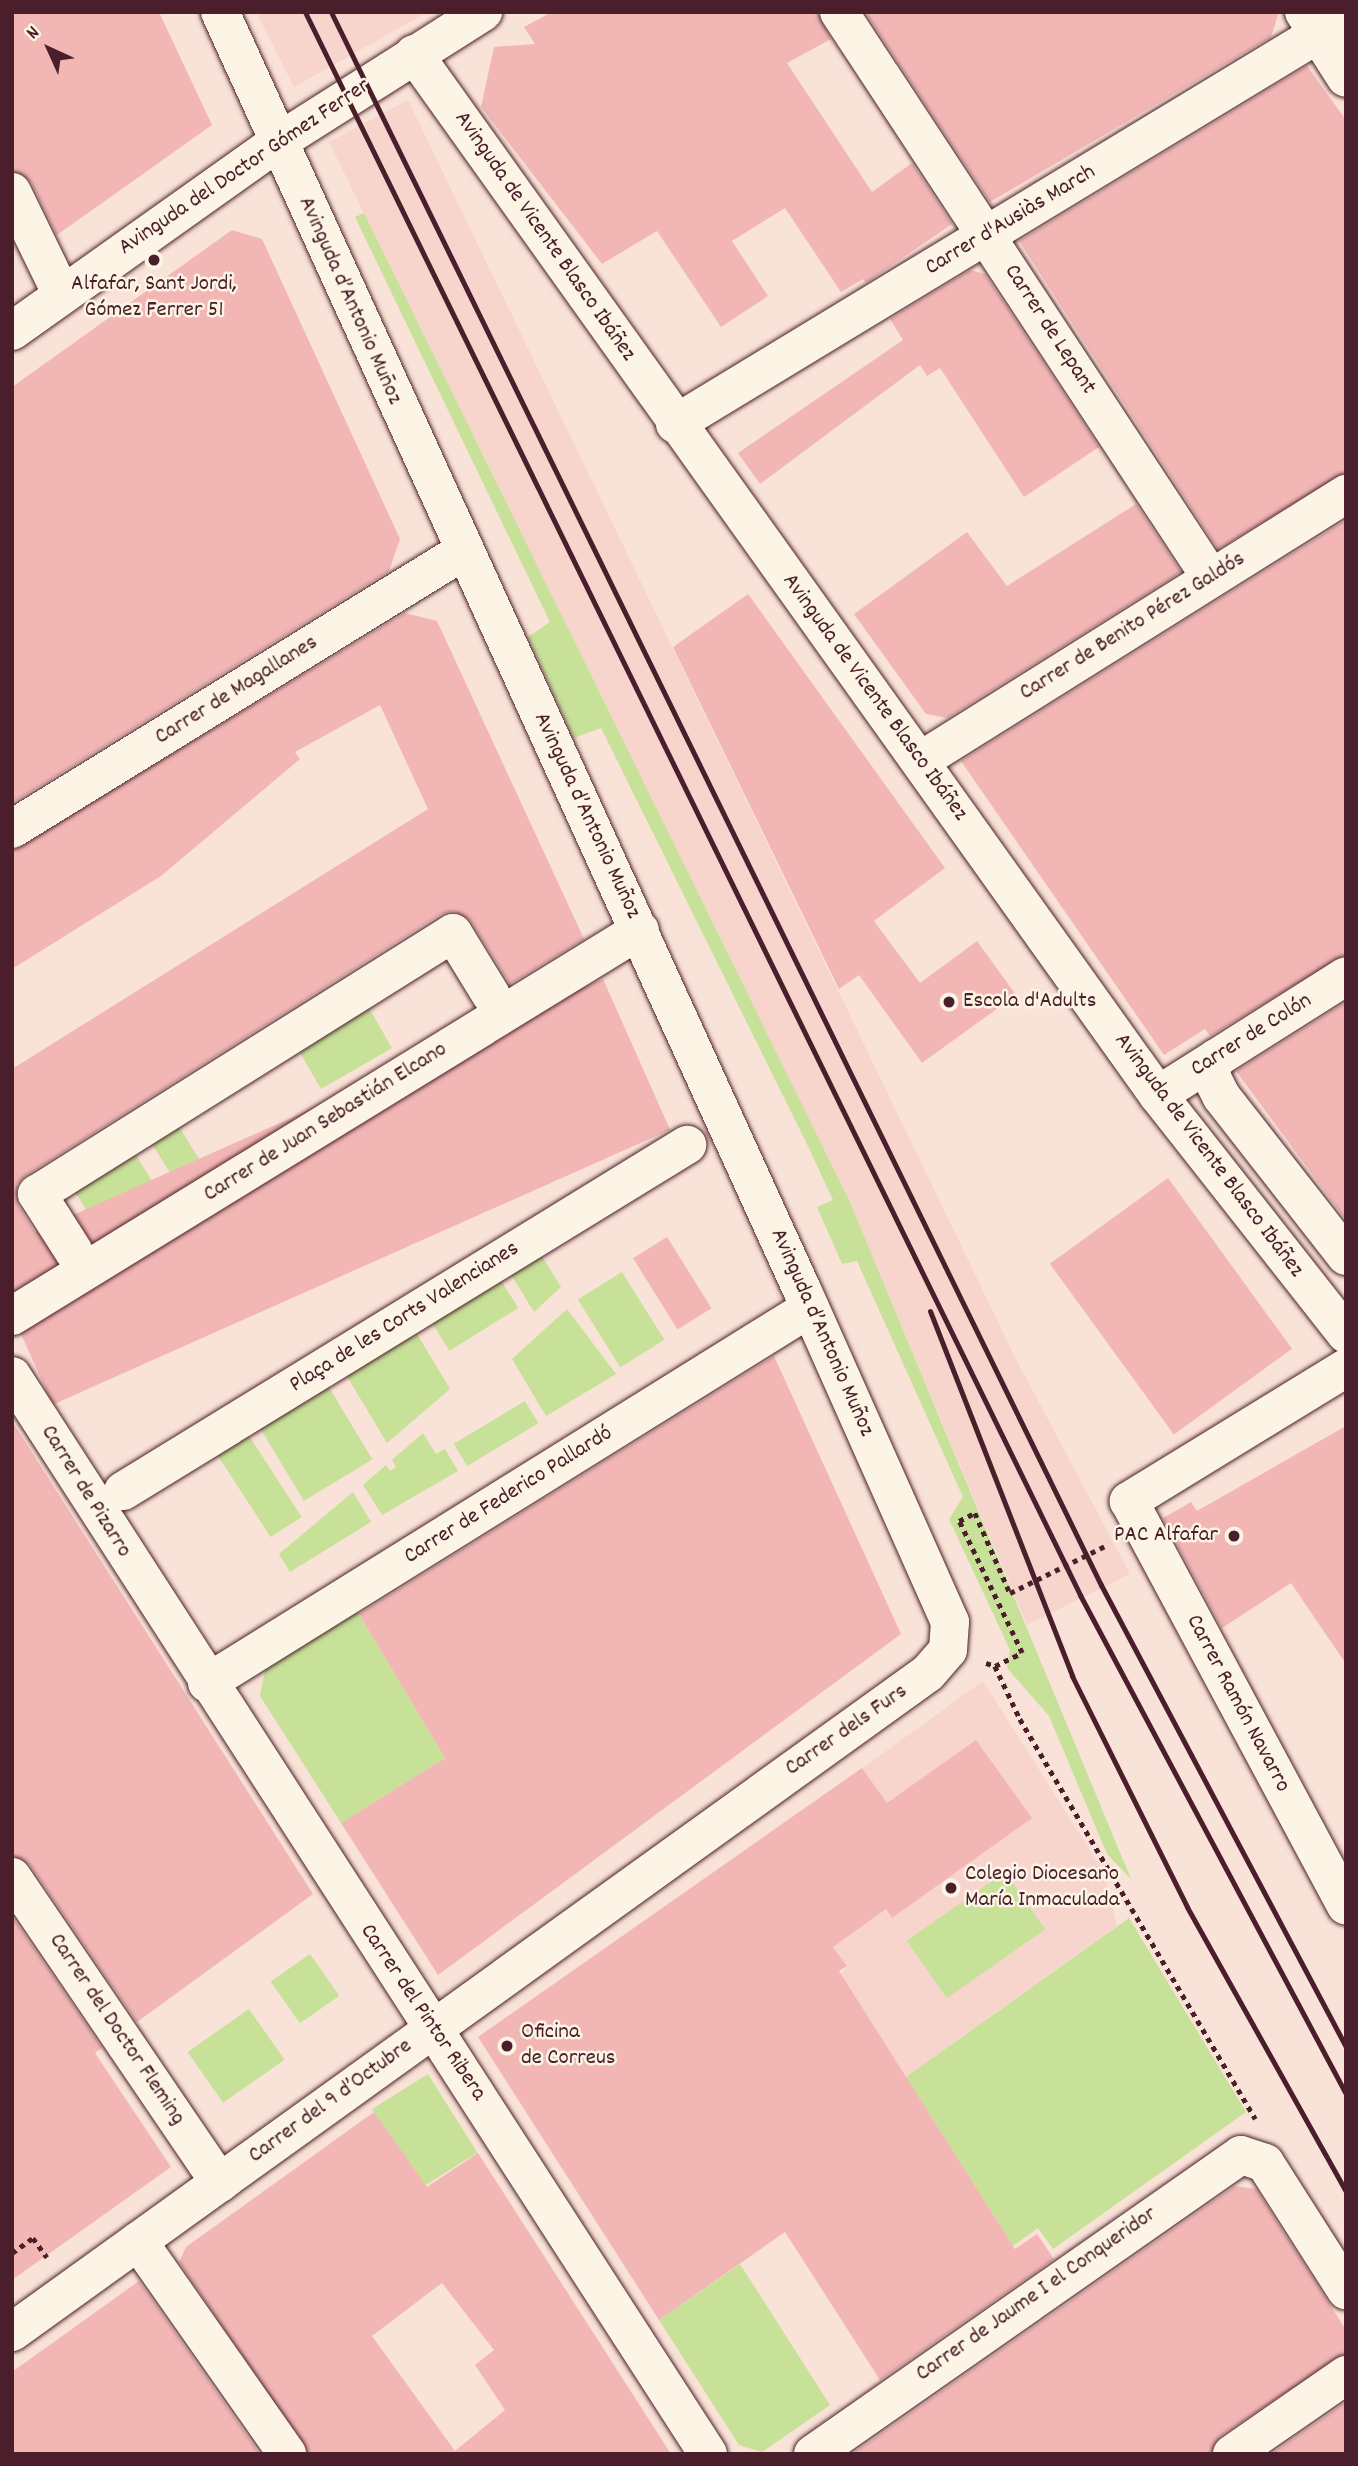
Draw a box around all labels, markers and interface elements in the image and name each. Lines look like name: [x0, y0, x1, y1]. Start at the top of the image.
north arrow: [14, 14, 84, 84]
text: N: [21, 21, 47, 47]
street label: Avinguda del Doctor Gómez Ferrer: [114, 73, 376, 263]
street label: Avinguda de Vicente Blasco Ibáñez: [447, 107, 641, 367]
street label: Carrer d'Ausiàs March: [921, 159, 1101, 283]
street label: Avinguda d’Antonio Muñoz: [291, 193, 407, 409]
marker: Alfafar, Sant Jordi, Gómez Ferrer 51: [146, 252, 162, 268]
street label: Carrer de Lepant: [997, 260, 1101, 400]
place label: Alfafar, Sant Jordi, Gómez Ferrer 51: [71, 271, 237, 325]
street label: Carrer de Benito Pérez Galdós: [1015, 546, 1251, 708]
street label: Avinguda de Vicente Blasco Ibáñez: [775, 569, 973, 827]
street label: Carrer de Magallanes: [151, 630, 323, 752]
street label: Avinguda d’Antonio Muñoz: [526, 708, 646, 924]
place label: Escola d'Adults: [963, 988, 1096, 1016]
street label: Carrer de Colón: [1186, 988, 1318, 1084]
marker: Escola d'Adults: [941, 994, 957, 1010]
street label: Avinguda de Vicente Blasco Ibáñez: [1107, 1028, 1309, 1284]
street label: Carrer de Juan Sebastián Elcano: [199, 1037, 453, 1209]
street label: Avinguda d’Antonio Muñoz: [763, 1225, 879, 1441]
street label: Plaça de les Corts Valencianes: [285, 1236, 525, 1400]
street label: Carrer de Pizarro: [33, 1421, 137, 1563]
street label: Carrer de Federico Pallardó: [400, 1421, 618, 1571]
place label: PAC Alfafar: [1114, 1522, 1218, 1550]
marker: PAC Alfafar: [1224, 1526, 1244, 1546]
street label: Carrer Ramón Navarro: [1179, 1611, 1295, 1797]
street label: Carrer dels Furs: [781, 1679, 913, 1783]
place label: Colegio Diocesano María Inmaculada: [965, 1861, 1119, 1915]
marker: Colegio Diocesano María Inmaculada: [943, 1880, 959, 1896]
street label: Carrer del Pintor Ribera: [353, 1919, 491, 2107]
street label: Carrer del Doctor Fleming: [42, 1929, 190, 2131]
place label: Oficina de Correus: [521, 2019, 616, 2073]
street label: Carrer del 9 d’Octubre: [244, 2033, 418, 2171]
marker: Oficina de Correus: [499, 2038, 515, 2054]
street label: Carrer de Jaume I el Conqueridor: [911, 2201, 1163, 2389]

